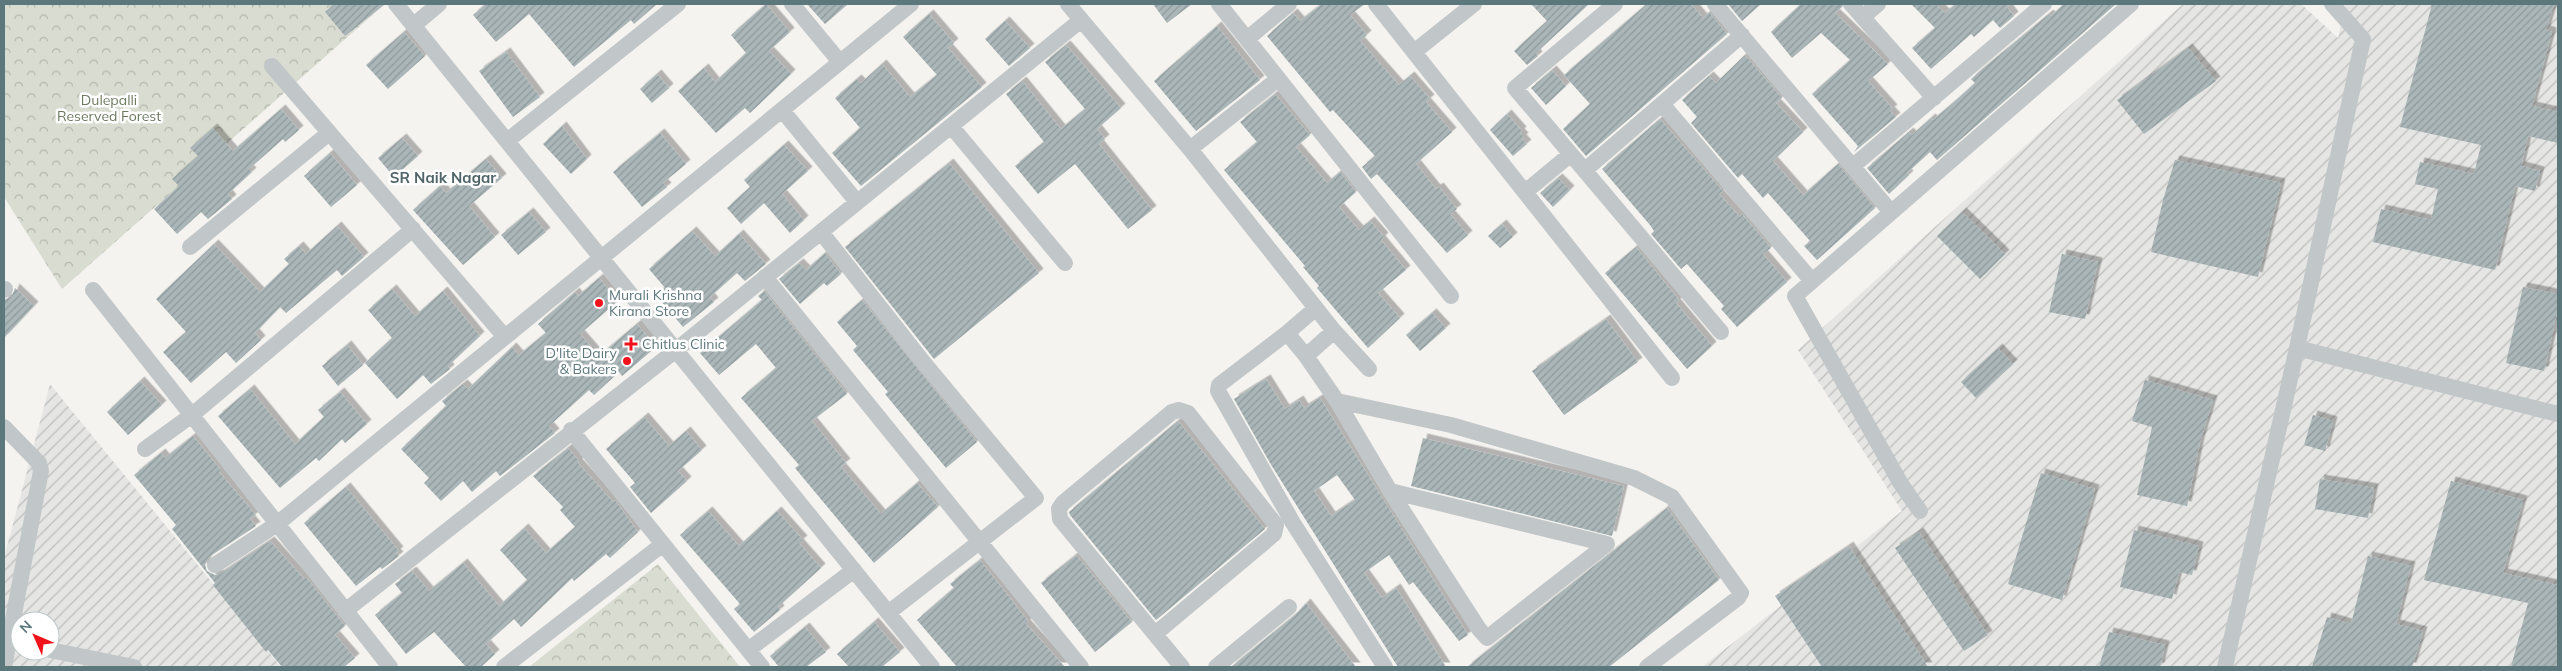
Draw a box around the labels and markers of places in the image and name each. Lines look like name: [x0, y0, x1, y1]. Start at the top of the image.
place label: Murali Krishna Kirana Store: [609, 286, 702, 320]
marker: Murali Krishna Kirana Store: [593, 297, 605, 309]
place label: Chitlus Clinic: [642, 335, 725, 353]
marker: Chitlus Clinic: [624, 337, 638, 351]
place label: D'lite Dairy & Bakers: [546, 344, 618, 378]
marker: D'lite Dairy & Bakers: [621, 355, 633, 367]

